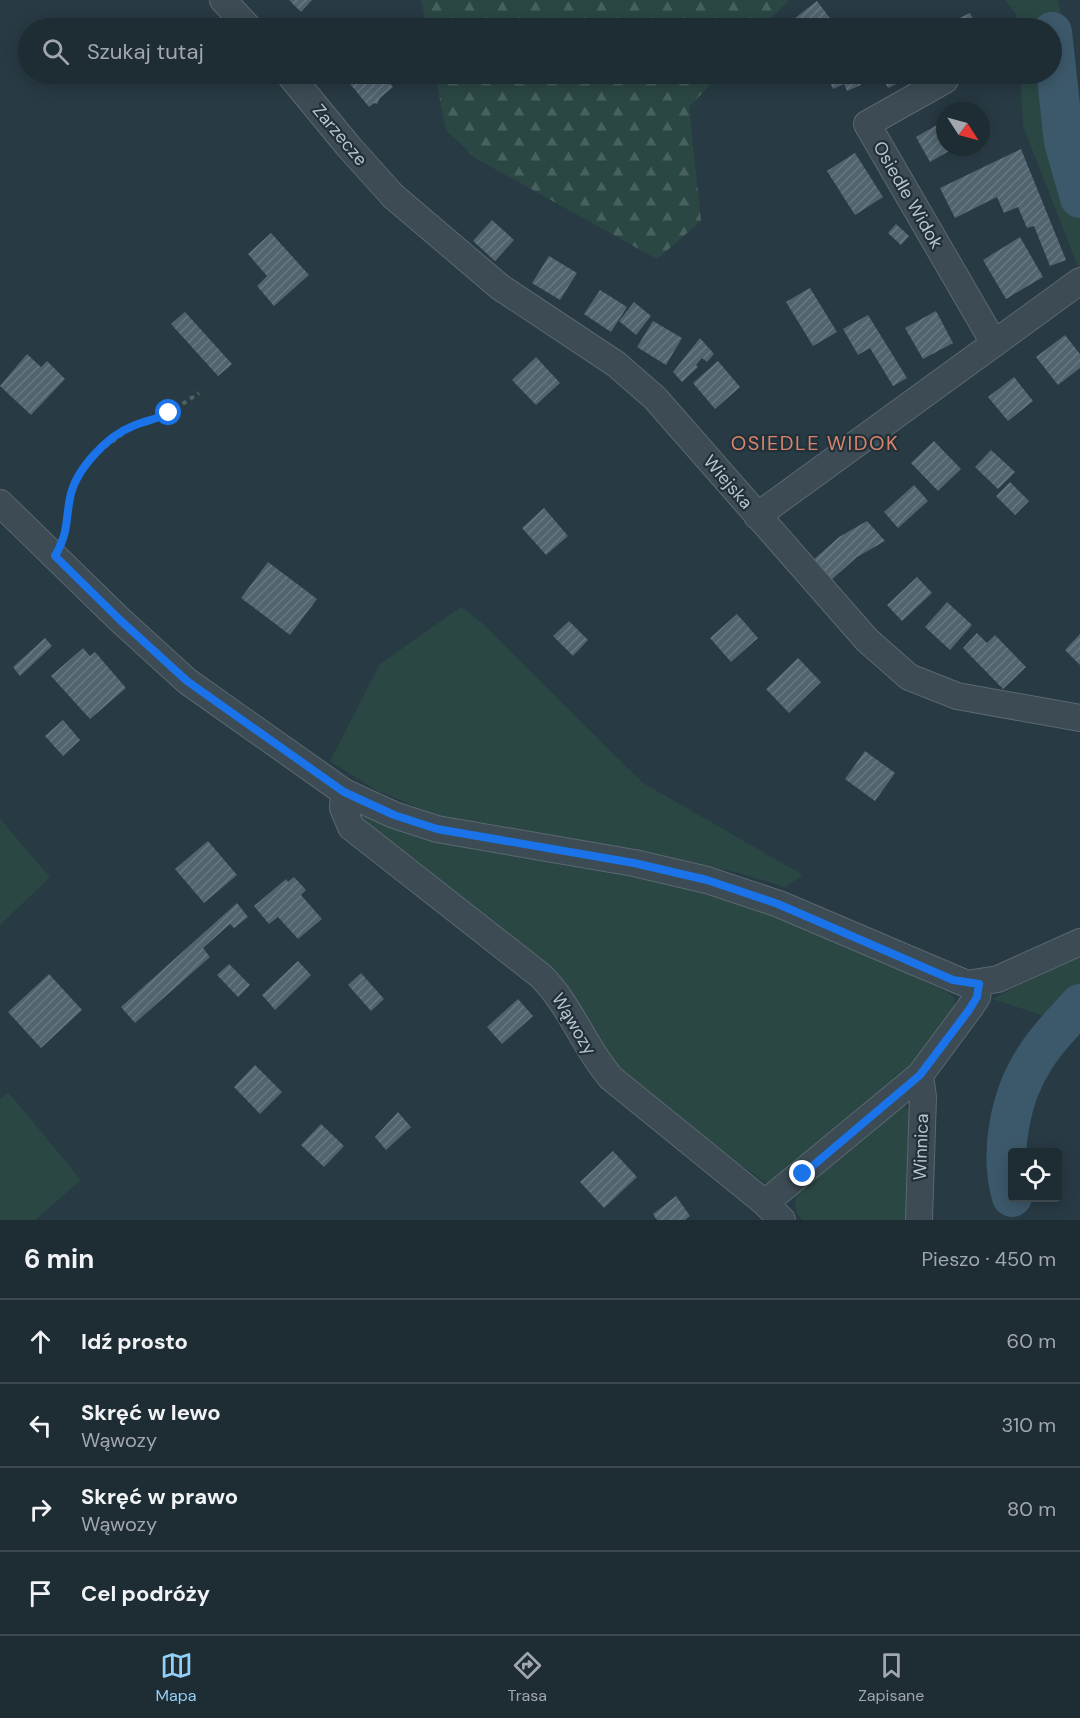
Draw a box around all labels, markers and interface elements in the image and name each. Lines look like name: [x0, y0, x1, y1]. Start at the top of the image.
search box: [18, 18, 1062, 84]
icon: search: [39, 35, 72, 68]
text: Szukaj tutaj: [87, 37, 204, 66]
street label: Zarzecze: [307, 99, 373, 171]
north arrow: [936, 102, 990, 156]
street label: Osiedle Widok: [867, 137, 949, 253]
route start: [155, 399, 181, 425]
district label: OSIEDLE WIDOK: [731, 430, 899, 456]
street label: Wiejska: [698, 450, 758, 514]
street label: Wąwozy: [546, 988, 602, 1060]
street label: Winnica: [908, 1113, 934, 1181]
map controls: [1008, 1148, 1062, 1202]
button: locate: [1008, 1148, 1062, 1202]
route end: [789, 1160, 815, 1186]
text: 6 min: [24, 1242, 94, 1276]
text: Pieszo · 450 m: [921, 1246, 1056, 1272]
icon: ahead: [24, 1325, 57, 1358]
text: Idź prosto: [81, 1327, 188, 1356]
text: 60 m: [1007, 1328, 1056, 1354]
text: Skręć w lewo: [81, 1398, 221, 1427]
icon: left: [24, 1409, 57, 1442]
text: 310 m: [1001, 1412, 1056, 1438]
text: Wąwozy: [81, 1427, 157, 1453]
text: Skręć w prawo: [81, 1482, 238, 1511]
icon: right: [24, 1493, 57, 1526]
text: 80 m: [1007, 1496, 1056, 1522]
text: Wąwozy: [81, 1511, 157, 1537]
icon: arrive: [24, 1577, 57, 1610]
text: Cel podróży: [81, 1579, 210, 1608]
tab: Mapa: [156, 1649, 196, 1706]
tab: Trasa: [508, 1649, 547, 1706]
tab: Zapisane: [858, 1649, 924, 1706]

